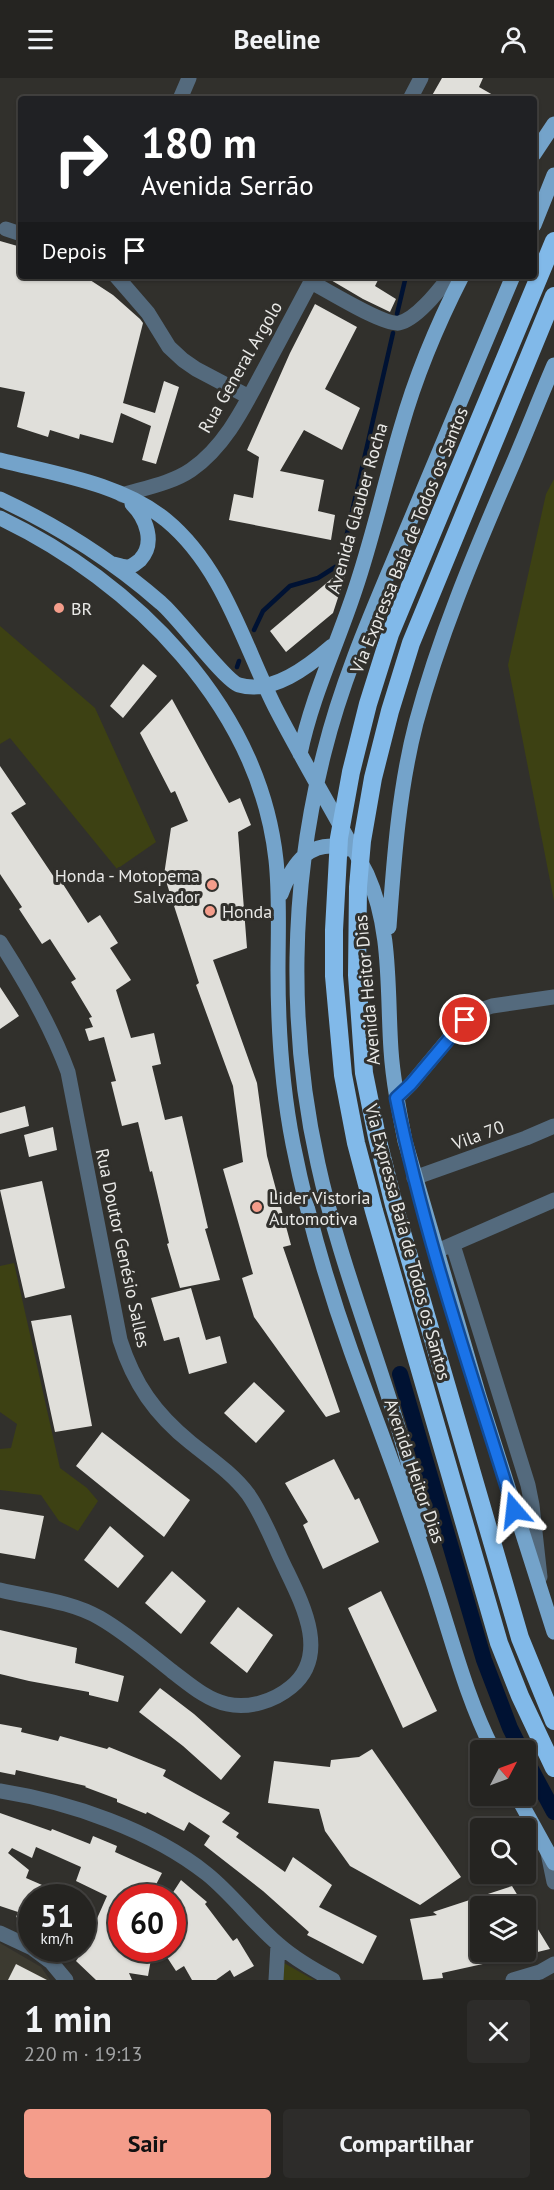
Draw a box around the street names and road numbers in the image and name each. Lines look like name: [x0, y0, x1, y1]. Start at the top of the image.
street label: Rua General Argolo: [193, 297, 287, 437]
street label: Via Expressa Baía de Todos os Santos: [345, 403, 473, 677]
street label: Avenida Glauber Rocha: [322, 420, 392, 596]
street label: Avenida Heitor Dias: [349, 914, 385, 1066]
street label: Via Expressa Baía de Todos os Santos: [360, 1100, 456, 1383]
street label: Vila 70: [448, 1115, 507, 1155]
street label: Rua Doutor Genésio Salles: [91, 1146, 155, 1350]
street label: Avenida Heitor Dias: [380, 1396, 450, 1546]

